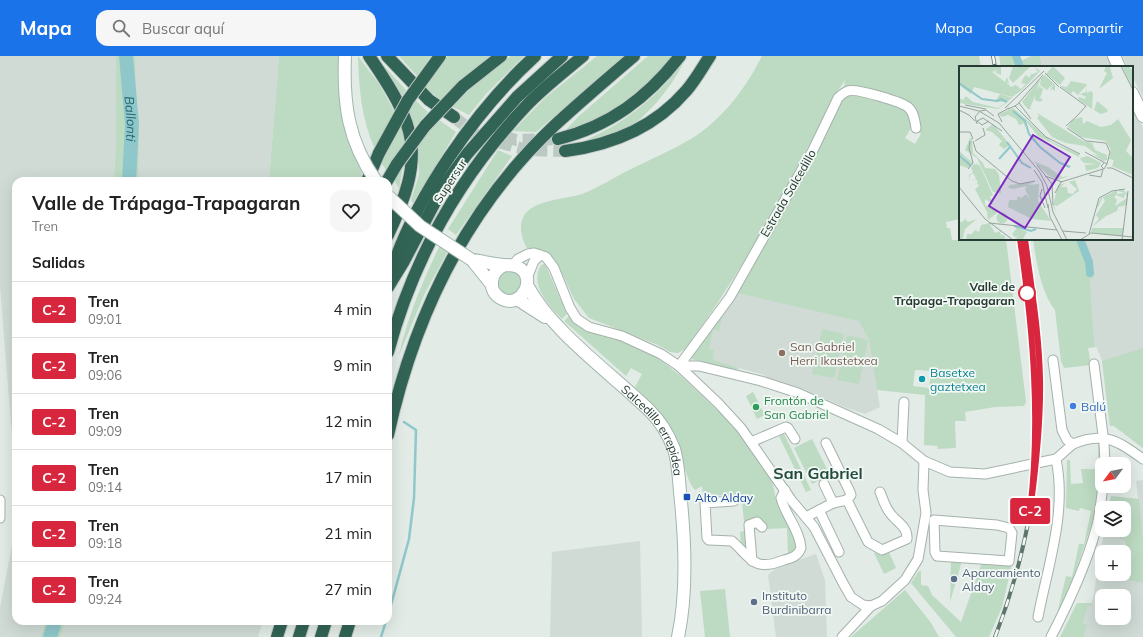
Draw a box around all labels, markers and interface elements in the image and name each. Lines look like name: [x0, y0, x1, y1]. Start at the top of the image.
search box: [96, 10, 376, 46]
text: Mapa: [20, 16, 72, 40]
icon: search: [110, 17, 132, 39]
text: Buscar aquí: [142, 19, 224, 38]
text: Mapa: [935, 19, 973, 37]
text: Capas: [995, 19, 1036, 37]
text: Compartir: [1058, 19, 1123, 37]
inset map: [959, 66, 1133, 240]
water label: Ballonti: [122, 95, 140, 143]
street label: Estrada Salcedillo: [757, 146, 819, 239]
street label: Supersur: [430, 156, 470, 206]
button: heart: [330, 190, 372, 232]
text: Valle de Trápaga-Trapagaran: [32, 191, 301, 215]
text: Tren: [32, 218, 58, 234]
text: Salidas: [32, 253, 85, 272]
place label: Valle de Trápaga-Trapagaran: [894, 279, 1015, 308]
marker: Valle de Trápaga-Trapagaran: [1018, 284, 1036, 302]
text: Tren: [88, 292, 119, 311]
text: 4 min: [334, 300, 372, 319]
text: C-2: [42, 301, 66, 319]
text: 09:01: [88, 311, 122, 327]
place label: San Gabriel Herri Ikastetxea: [790, 339, 878, 368]
text: Tren: [88, 348, 119, 367]
marker: San Gabriel Herri Ikastetxea: [777, 348, 787, 358]
text: 9 min: [334, 356, 372, 375]
text: C-2: [42, 357, 66, 375]
place label: Basetxe gaztetxea: [930, 365, 986, 394]
text: 09:06: [88, 367, 122, 383]
marker: Basetxe gaztetxea: [917, 374, 927, 384]
street label: Salcedillo errepidea: [618, 381, 686, 476]
place label: Frontón de San Gabriel: [764, 393, 829, 422]
place label: Balú: [1081, 399, 1106, 414]
marker: Balú: [1068, 401, 1078, 411]
marker: Frontón de San Gabriel: [751, 402, 761, 412]
text: Tren: [88, 404, 119, 423]
text: 12 min: [325, 412, 372, 431]
text: C-2: [42, 413, 66, 431]
text: 09:09: [88, 423, 122, 439]
north arrow: [1095, 457, 1131, 493]
map controls: [1095, 457, 1131, 625]
text: Tren: [88, 460, 119, 479]
district label: San Gabriel: [773, 463, 863, 483]
text: 17 min: [325, 468, 372, 487]
text: C-2: [42, 469, 66, 487]
text: 09:14: [88, 479, 122, 495]
place label: Alto Alday: [695, 490, 754, 505]
marker: Alto Alday: [682, 492, 692, 502]
line badge: C-2: [1007, 498, 1053, 524]
button: layers: [1095, 501, 1131, 537]
text: C-2: [1018, 502, 1042, 520]
text: Tren: [88, 516, 119, 535]
text: 21 min: [325, 524, 372, 543]
text: C-2: [42, 525, 66, 543]
text: 09:18: [88, 535, 122, 551]
button: +: [1095, 545, 1131, 581]
place label: Aparcamiento Alday: [962, 565, 1041, 594]
text: Tren: [88, 572, 119, 591]
marker: Aparcamiento Alday: [949, 574, 959, 584]
text: 27 min: [325, 580, 372, 599]
text: C-2: [42, 581, 66, 599]
place label: Instituto Burdinibarra: [762, 588, 832, 617]
button: −: [1095, 589, 1131, 625]
text: 09:24: [88, 591, 122, 607]
marker: Instituto Burdinibarra: [749, 597, 759, 607]

